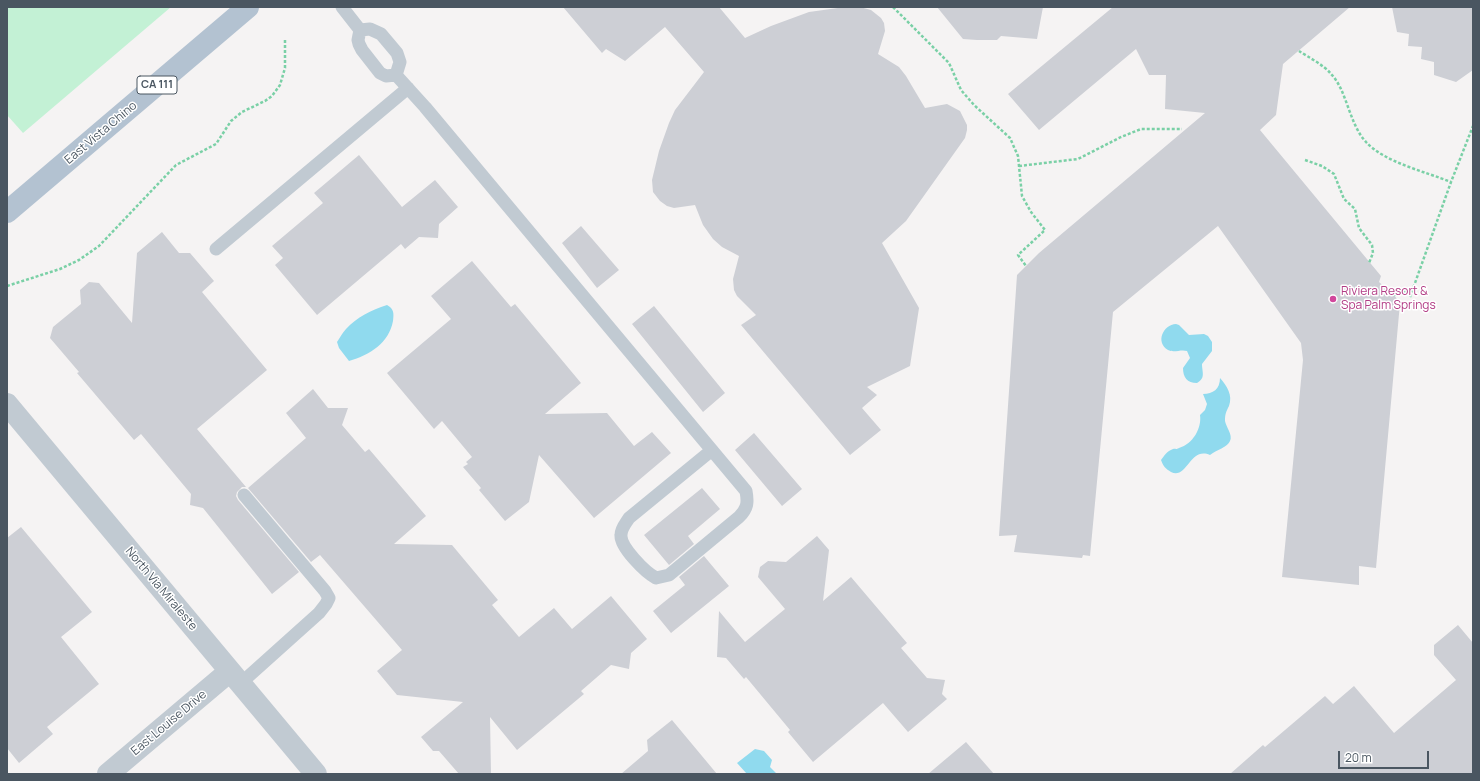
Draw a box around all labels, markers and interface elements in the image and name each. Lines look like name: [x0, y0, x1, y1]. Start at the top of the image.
road number: CA 111: [137, 76, 177, 94]
street label: East Vista Chino: [62, 99, 140, 167]
place label: Riviera Resort & Spa Palm Springs: [1341, 285, 1436, 313]
marker: Riviera Resort & Spa Palm Springs: [1328, 294, 1338, 304]
street label: North Via Miraleste: [122, 544, 200, 634]
street label: East Louise Drive: [128, 687, 210, 759]
scale bar: [1340, 743, 1431, 769]
text: 20 m: [1345, 749, 1372, 766]

